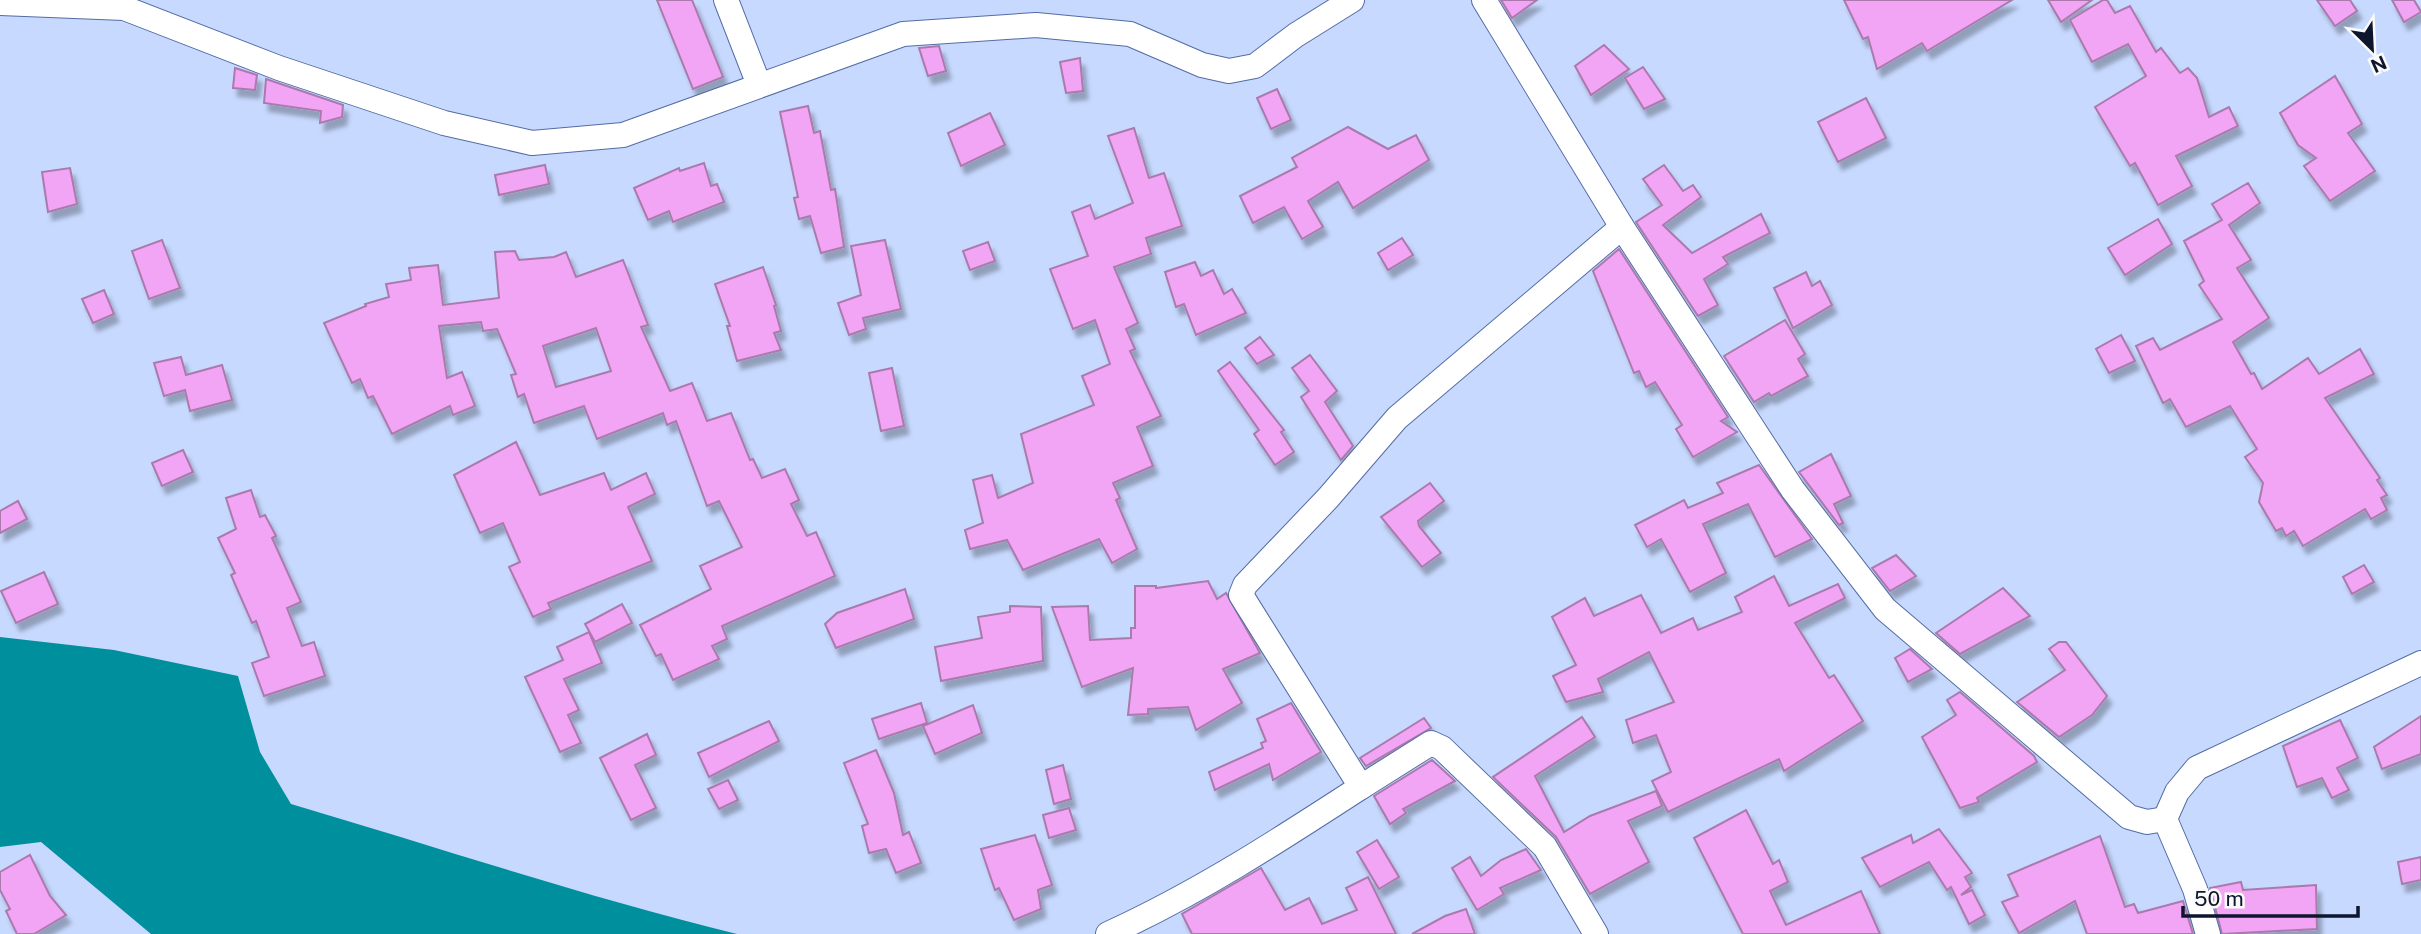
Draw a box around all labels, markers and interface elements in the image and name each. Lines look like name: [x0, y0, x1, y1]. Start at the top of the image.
north arrow: [2337, 14, 2407, 84]
text: N: [2368, 51, 2390, 78]
scale bar: [2183, 874, 2358, 918]
text: 50 m: [2194, 886, 2244, 911]

